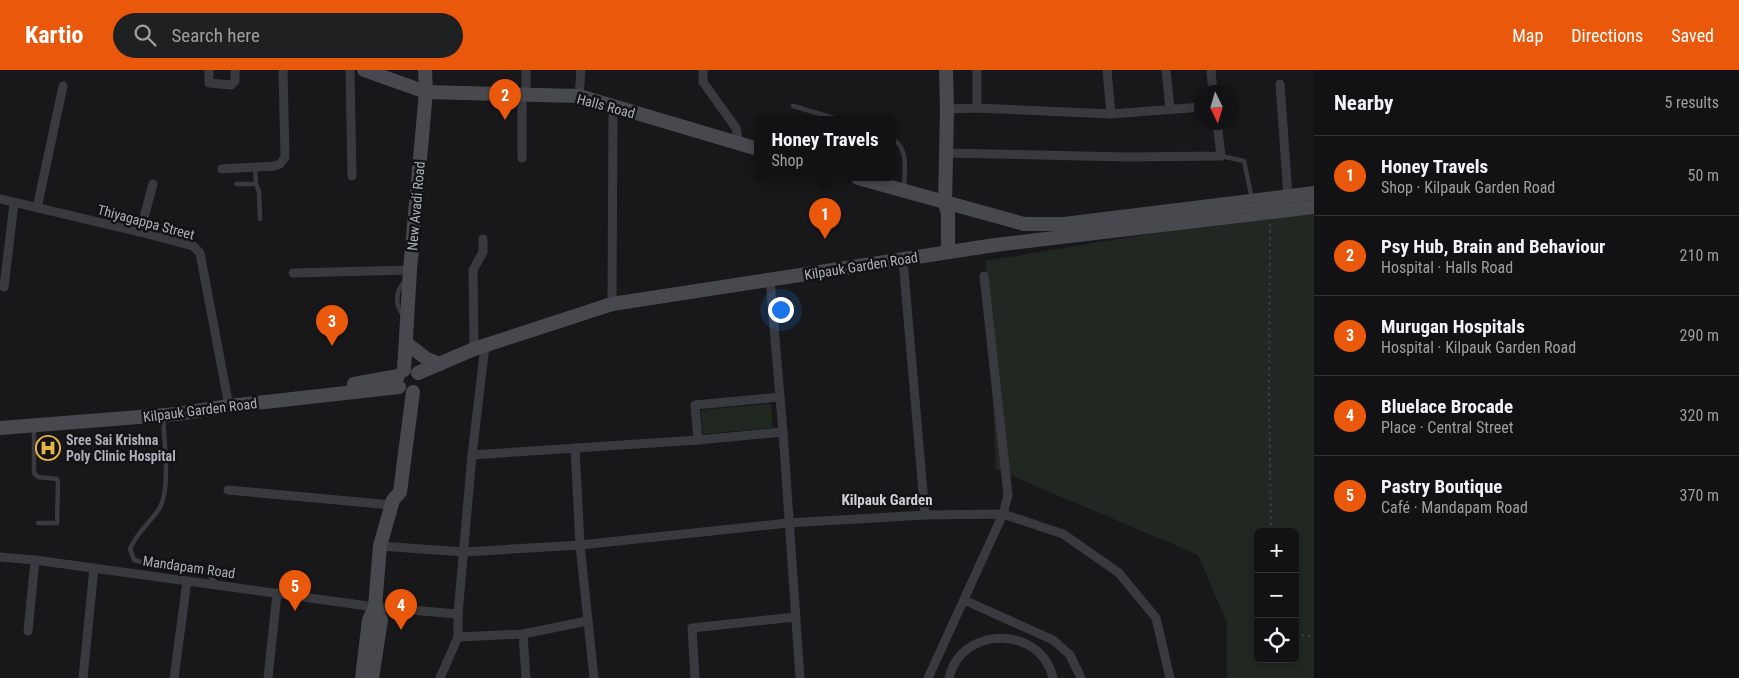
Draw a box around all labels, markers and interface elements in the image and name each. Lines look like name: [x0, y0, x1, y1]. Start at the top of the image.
search box: [113, 13, 463, 58]
text: Kartio: [25, 21, 83, 49]
icon: search: [131, 21, 159, 49]
text: Search here: [171, 24, 260, 47]
text: Map: [1512, 25, 1543, 46]
text: Directions: [1571, 25, 1643, 46]
text: Saved: [1671, 25, 1714, 46]
pin: 2: [489, 79, 521, 120]
north arrow: [1194, 85, 1239, 130]
street label: Halls Road: [575, 91, 637, 121]
text: Nearby: [1334, 91, 1393, 115]
text: 5 results: [1664, 93, 1719, 112]
popup: [754, 116, 896, 181]
text: Honey Travels: [771, 128, 879, 151]
text: Shop: [771, 151, 803, 170]
text: Honey Travels: [1381, 155, 1488, 178]
street label: New Avadi Road: [404, 161, 428, 251]
text: 1: [1346, 166, 1354, 185]
text: 50 m: [1687, 166, 1719, 185]
text: Shop · Kilpauk Garden Road: [1381, 178, 1555, 197]
pin: 1: [809, 198, 841, 239]
street label: Thiyagappa Street: [96, 201, 196, 243]
text: Psy Hub, Brain and Behaviour: [1381, 235, 1605, 258]
text: 2: [1346, 246, 1354, 265]
text: 210 m: [1680, 246, 1719, 265]
street label: Kilpauk Garden Road: [803, 249, 919, 283]
text: Hospital · Halls Road: [1381, 258, 1513, 277]
your location: [768, 297, 794, 323]
pin: 3: [316, 305, 348, 346]
text: Murugan Hospitals: [1381, 315, 1525, 338]
text: 3: [1346, 326, 1354, 345]
text: 290 m: [1680, 326, 1719, 345]
text: Hospital · Kilpauk Garden Road: [1381, 338, 1576, 357]
street label: Kilpauk Garden Road: [142, 395, 258, 425]
text: Bluelace Brocade: [1381, 395, 1513, 418]
text: 4: [1346, 406, 1354, 425]
text: 320 m: [1680, 406, 1719, 425]
text: Place · Central Street: [1381, 418, 1513, 437]
place label: Sree Sai Krishna Poly Clinic Hospital: [66, 432, 176, 464]
hospital icon: Sree Sai Krishna Poly Clinic Hospital: [35, 435, 61, 461]
text: Pastry Boutique: [1381, 475, 1502, 498]
text: 5: [1346, 486, 1354, 505]
text: 370 m: [1680, 486, 1719, 505]
district label: Kilpauk Garden: [841, 491, 933, 509]
text: Café · Mandapam Road: [1381, 498, 1528, 517]
map controls: [1254, 528, 1299, 663]
button: +: [1254, 528, 1299, 573]
street label: Mandapam Road: [142, 553, 236, 581]
pin: 5: [279, 570, 311, 611]
button: −: [1254, 573, 1299, 618]
pin: 4: [385, 589, 417, 630]
button: locate: [1254, 618, 1299, 663]

